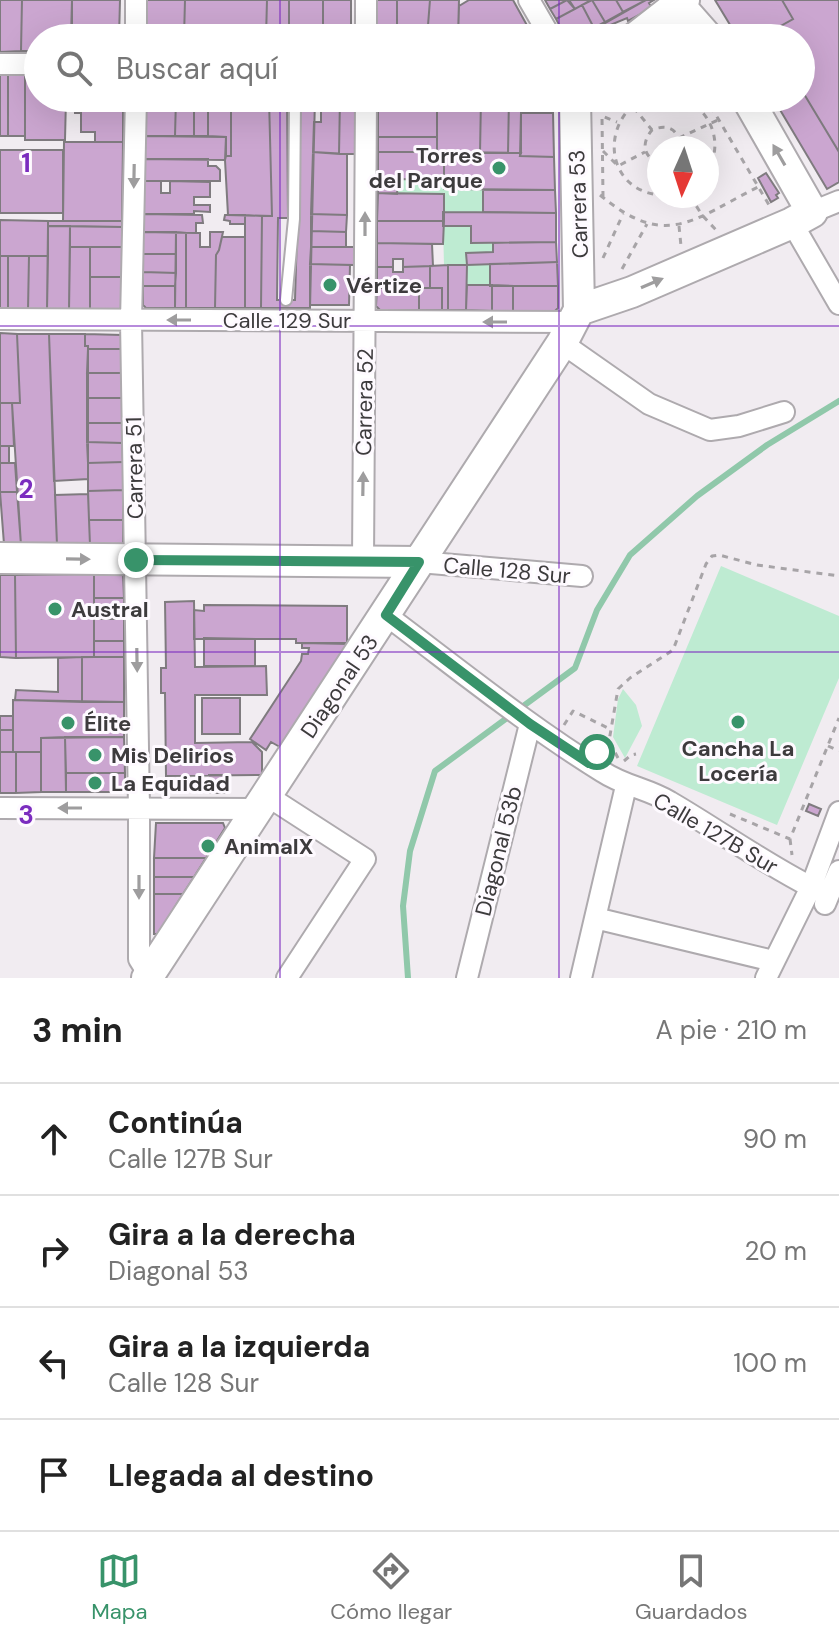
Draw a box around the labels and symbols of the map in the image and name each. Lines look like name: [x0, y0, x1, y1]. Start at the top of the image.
north arrow: [647, 136, 719, 208]
place label: Torres del Parque: [369, 141, 483, 195]
one-way arrow: [772, 144, 786, 166]
text: 1: [21, 146, 31, 180]
street label: Carrera 53: [562, 149, 595, 259]
marker: Torres del Parque: [490, 159, 508, 177]
one-way arrow: [128, 164, 140, 189]
one-way arrow: [359, 211, 371, 236]
place label: Vértize: [346, 271, 422, 300]
marker: Vértize: [321, 276, 339, 294]
one-way arrow: [641, 277, 664, 290]
street label: Calle 129 Sur: [223, 306, 351, 335]
one-way arrow: [166, 314, 191, 326]
one-way arrow: [482, 315, 507, 328]
street label: Carrera 52: [349, 348, 380, 456]
street label: Carrera 51: [119, 417, 150, 519]
one-way arrow: [357, 471, 369, 496]
text: 2: [18, 472, 34, 506]
route end: [118, 542, 154, 578]
street label: Calle 128 Sur: [442, 550, 572, 591]
one-way arrow: [66, 553, 91, 565]
place label: Austral: [71, 595, 149, 624]
marker: Austral: [46, 600, 64, 618]
street label: Diagonal 53: [294, 629, 385, 744]
one-way arrow: [131, 648, 143, 673]
place label: Élite: [84, 709, 131, 738]
marker: Cancha La Locería: [729, 713, 747, 731]
marker: Élite: [59, 714, 77, 732]
route start: [579, 734, 615, 770]
place label: Cancha La Locería: [682, 734, 794, 788]
place label: Mis Delirios: [111, 741, 234, 770]
marker: Mis Delirios: [86, 746, 104, 764]
place label: La Equidad: [111, 769, 230, 798]
marker: La Equidad: [86, 774, 104, 792]
street label: Diagonal 53b: [468, 783, 529, 919]
street label: Calle 127B Sur: [648, 786, 783, 881]
text: 3: [18, 798, 34, 832]
one-way arrow: [57, 802, 82, 814]
place label: AnimalX: [224, 832, 314, 861]
marker: AnimalX: [199, 837, 217, 855]
one-way arrow: [133, 875, 145, 900]

